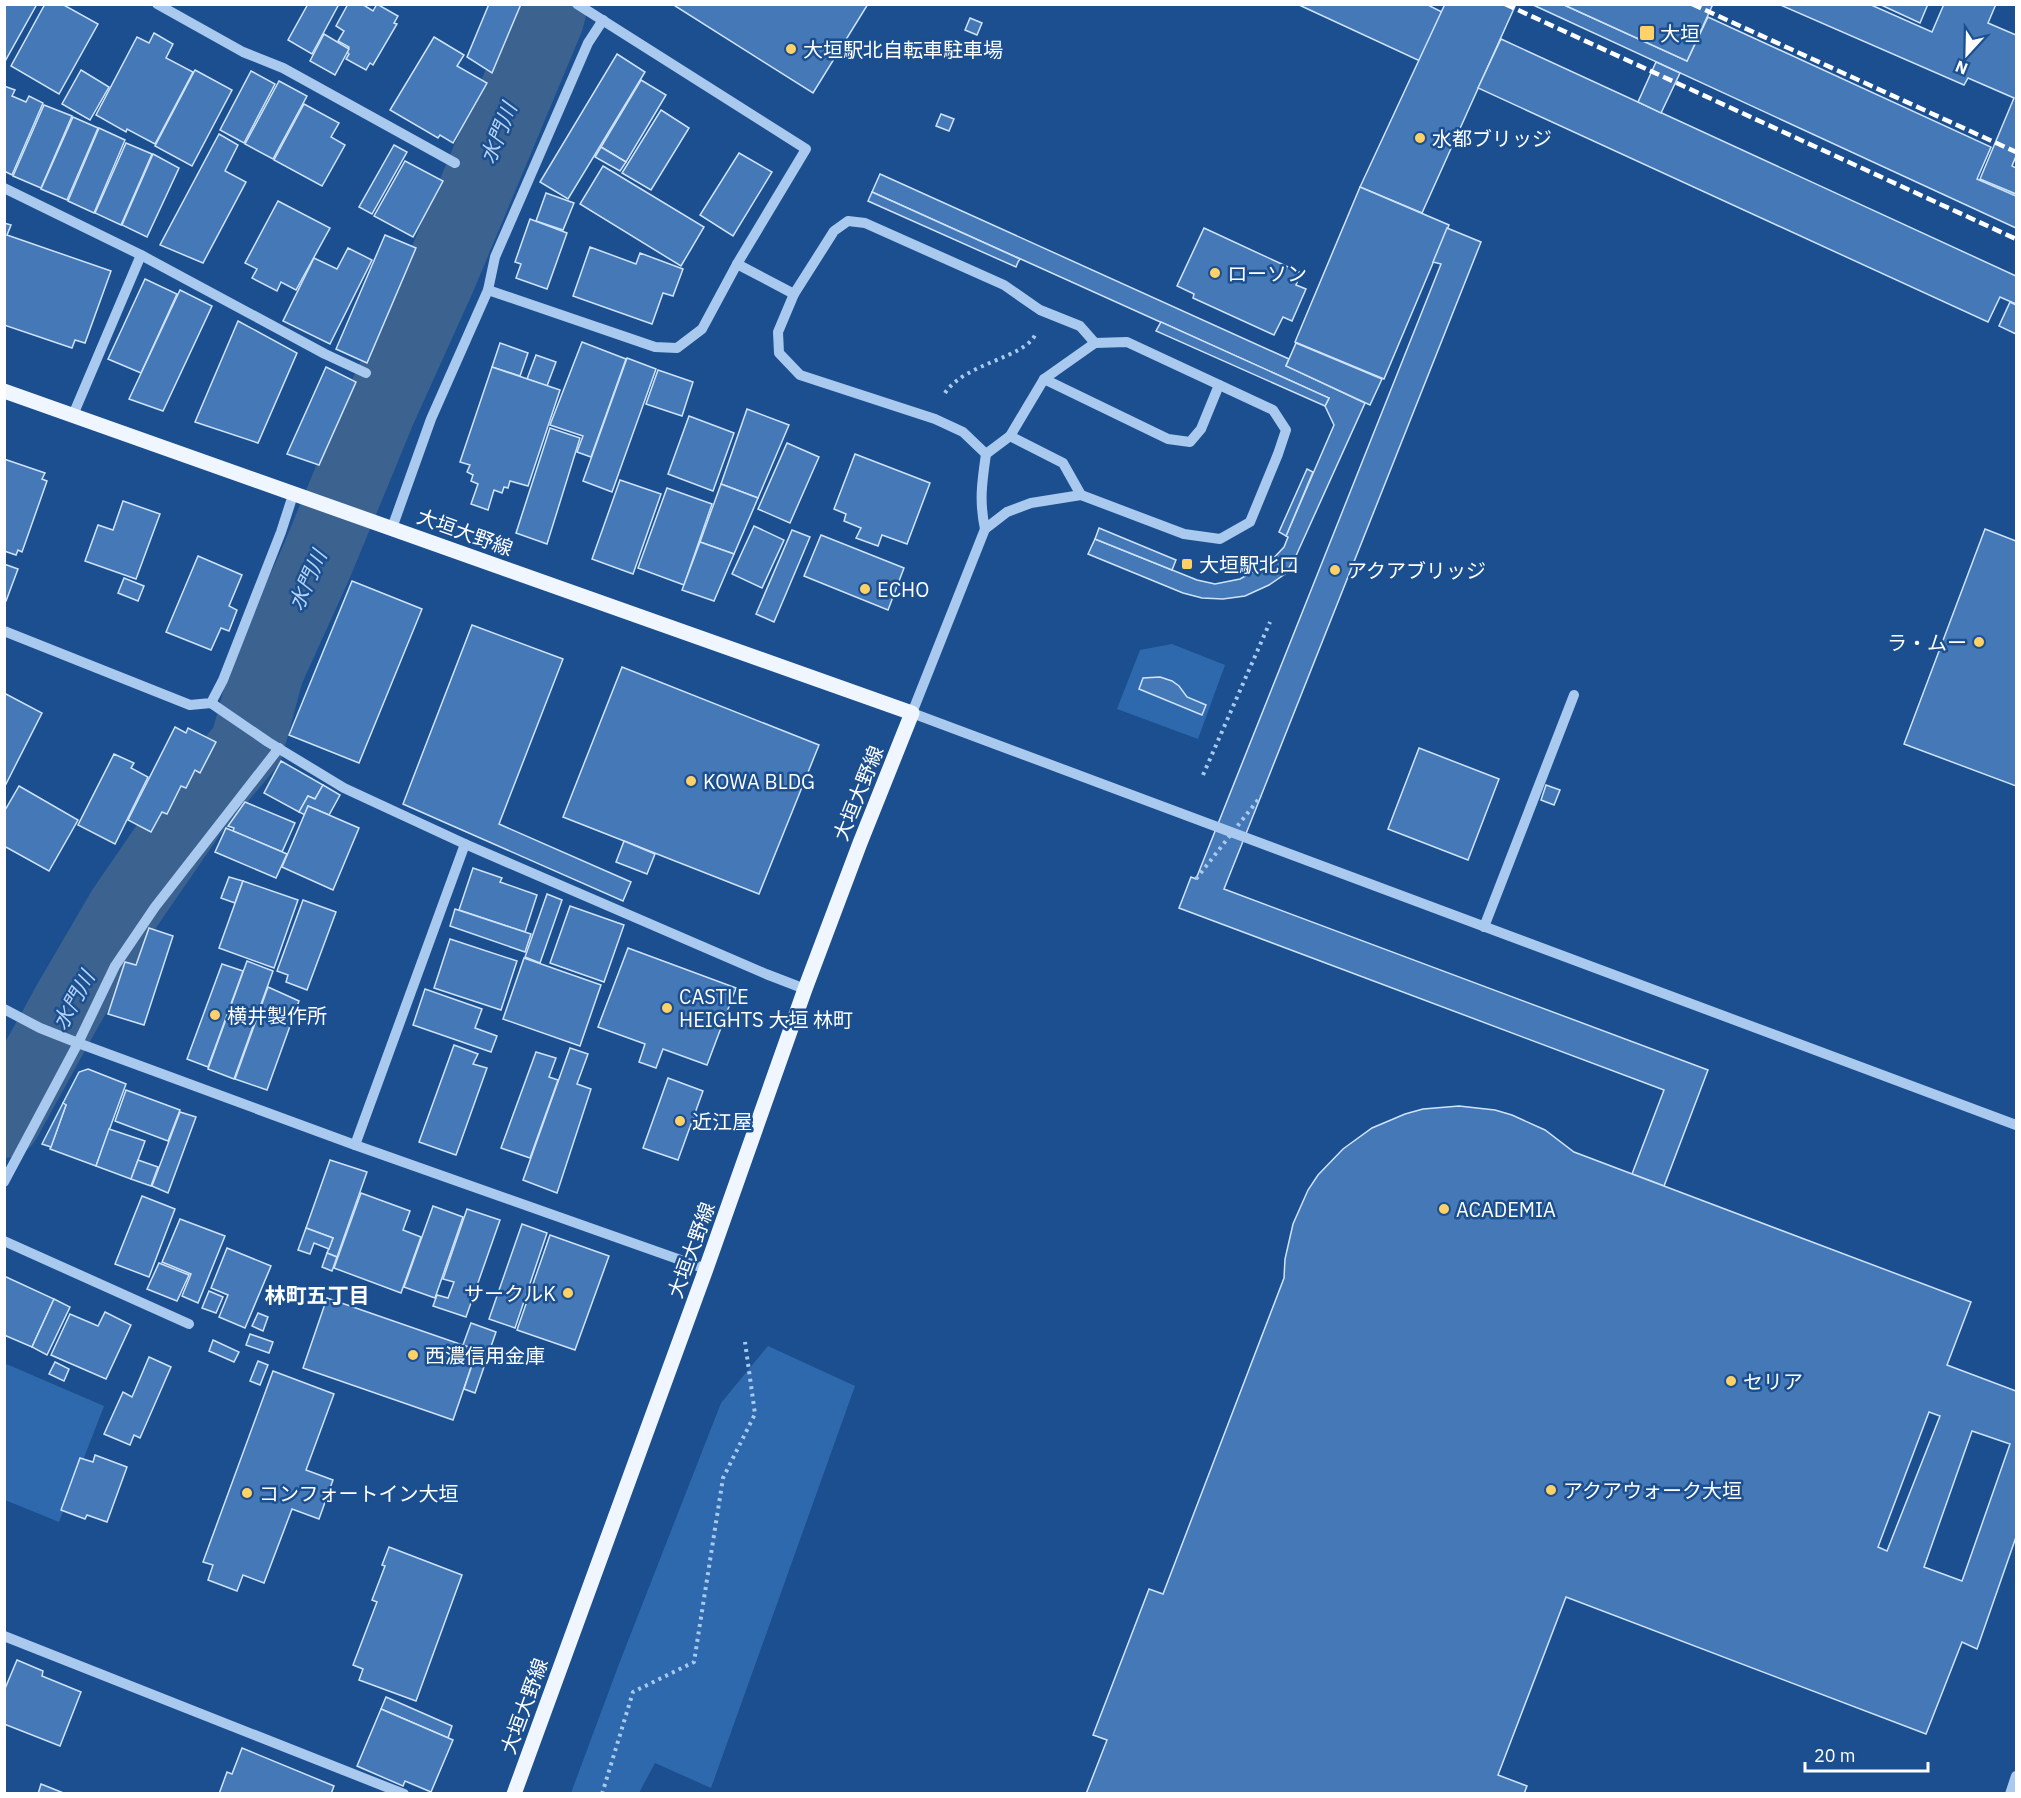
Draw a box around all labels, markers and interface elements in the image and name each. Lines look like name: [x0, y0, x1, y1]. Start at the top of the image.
place label: 大垣: [1660, 20, 1700, 47]
marker: 大垣: [1638, 24, 1656, 42]
north arrow: [1937, 24, 1997, 84]
place label: 大垣駅北自転車駐車場: [803, 36, 1003, 63]
marker: 大垣駅北自転車駐車場: [784, 42, 798, 56]
text: N: [1952, 56, 1971, 79]
water label: 水門川: [473, 97, 524, 167]
place label: 水都ブリッジ: [1432, 125, 1552, 152]
marker: 水都ブリッジ: [1413, 131, 1427, 145]
place label: ローソン: [1227, 260, 1307, 287]
marker: ローソン: [1208, 266, 1222, 280]
street label: 大垣大野線: [413, 502, 517, 562]
water label: 水門川: [281, 544, 333, 614]
place label: 大垣駅北口: [1199, 551, 1299, 578]
marker: 大垣駅北口: [1180, 557, 1194, 571]
place label: アクアブリッジ: [1347, 557, 1486, 584]
marker: アクアブリッジ: [1328, 563, 1342, 577]
place label: ECHO: [877, 576, 929, 603]
marker: ECHO: [858, 582, 872, 596]
place label: ラ・ムー: [1887, 629, 1967, 656]
marker: ラ・ムー: [1972, 635, 1986, 649]
street label: 大垣大野線: [827, 742, 889, 844]
place label: KOWA BLDG: [703, 768, 815, 795]
marker: KOWA BLDG: [684, 774, 698, 788]
water label: 水門川: [45, 964, 101, 1034]
place label: CASTLE HEIGHTS 大垣 林町: [679, 983, 853, 1033]
marker: CASTLE HEIGHTS 大垣 林町: [660, 1001, 674, 1015]
place label: 横井製作所: [227, 1002, 327, 1029]
marker: 横井製作所: [208, 1008, 222, 1022]
place label: 近江屋: [692, 1108, 752, 1135]
marker: 近江屋: [673, 1114, 687, 1128]
place label: ACADEMIA: [1456, 1196, 1556, 1223]
street label: 大垣大野線: [661, 1198, 721, 1302]
marker: ACADEMIA: [1437, 1202, 1451, 1216]
place label: サークルK: [464, 1280, 556, 1307]
district label: 林町五丁目: [265, 1281, 370, 1309]
marker: サークルK: [561, 1286, 575, 1300]
place label: 西濃信用金庫: [425, 1342, 545, 1369]
marker: 西濃信用金庫: [406, 1348, 420, 1362]
place label: セリア: [1743, 1368, 1803, 1395]
marker: セリア: [1724, 1374, 1738, 1388]
place label: アクアウォーク大垣: [1563, 1477, 1742, 1504]
place label: コンフォートイン大垣: [259, 1480, 458, 1507]
marker: アクアウォーク大垣: [1544, 1483, 1558, 1497]
marker: コンフォートイン大垣: [240, 1486, 254, 1500]
street label: 大垣大野線: [494, 1654, 554, 1758]
scale bar: [1805, 1735, 1928, 1773]
text: 20 m: [1814, 1744, 1856, 1767]

